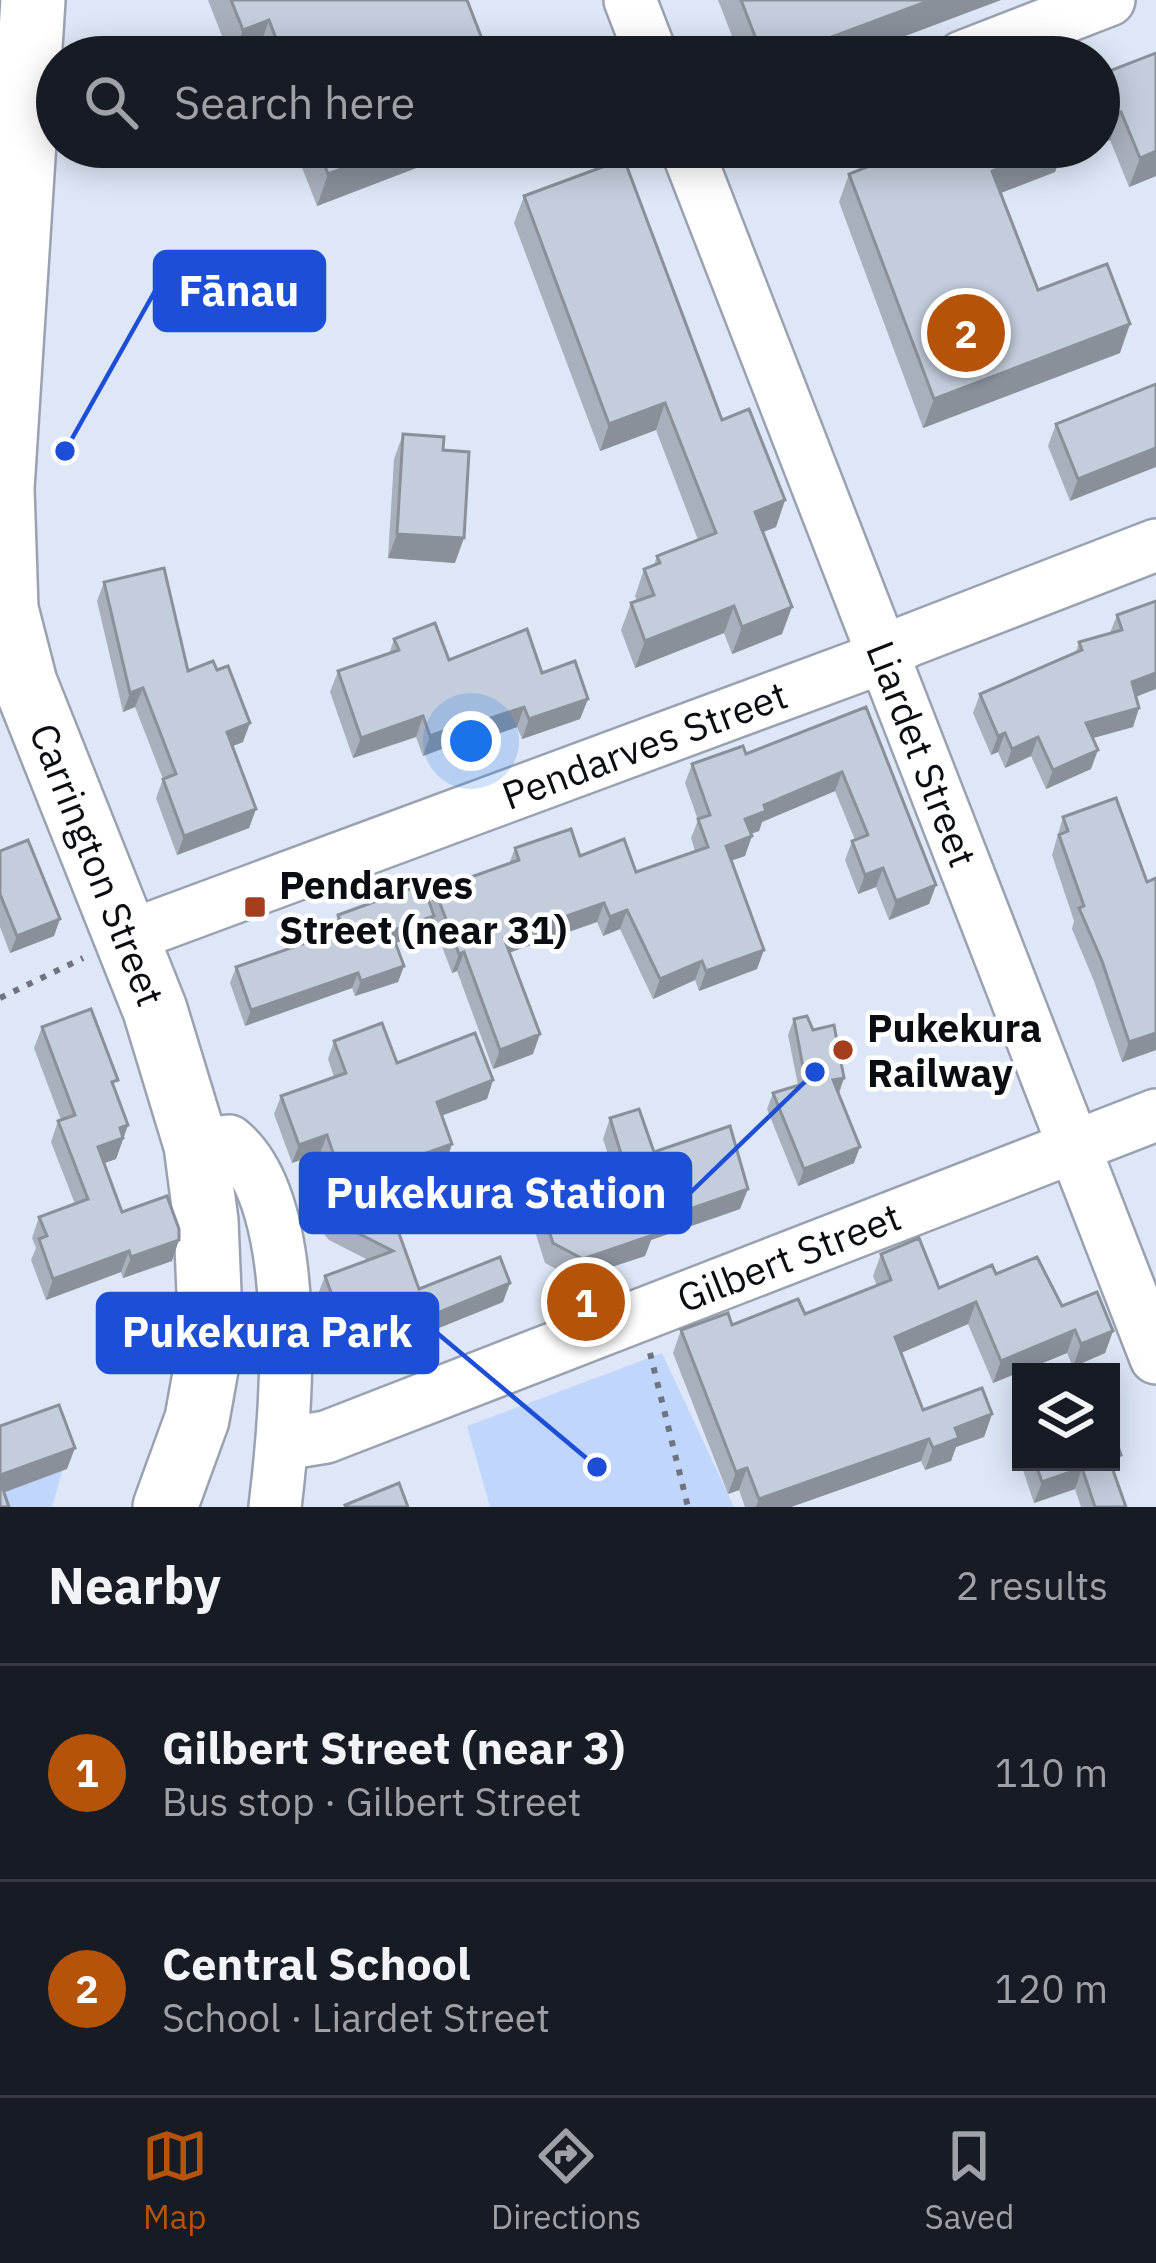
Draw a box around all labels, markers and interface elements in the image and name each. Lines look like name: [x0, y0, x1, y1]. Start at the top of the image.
search box: [36, 36, 1120, 168]
icon: search: [78, 69, 144, 135]
text: Search here: [174, 73, 415, 131]
callout: Fānau: [155, 252, 324, 330]
text: Fānau: [179, 263, 299, 318]
pin: 2: [927, 288, 1005, 378]
street label: Liardet Street: [855, 633, 989, 874]
street label: Pendarves Street: [495, 669, 794, 821]
your location: [441, 711, 501, 771]
street label: Carrington Street: [19, 716, 177, 1013]
place label: Pendarves Street (near 31): [279, 859, 567, 955]
marker: Pendarves Street (near 31): [242, 894, 268, 920]
place label: Pukekura Railway: [867, 1002, 1042, 1098]
marker: Pukekura Railway: [830, 1037, 856, 1063]
callout: Pukekura Station: [301, 1154, 690, 1232]
text: Pukekura Station: [326, 1165, 666, 1220]
street label: Gilbert Street: [669, 1191, 908, 1323]
pin: 1: [547, 1257, 625, 1347]
callout: Pukekura Park: [98, 1294, 437, 1372]
text: Pukekura Park: [122, 1304, 413, 1359]
map controls: [1012, 1363, 1120, 1471]
button: layers: [1012, 1363, 1120, 1471]
text: Nearby: [48, 1552, 221, 1618]
text: 2 results: [956, 1560, 1108, 1611]
text: Gilbert Street (near 3): [162, 1718, 625, 1776]
text: 1: [75, 1747, 99, 1798]
text: 110 m: [995, 1747, 1108, 1798]
text: Bus stop · Gilbert Street: [162, 1776, 582, 1827]
text: Central School: [162, 1934, 471, 1992]
text: 2: [75, 1963, 99, 2014]
text: 120 m: [995, 1963, 1108, 2014]
text: School · Liardet Street: [162, 1992, 550, 2043]
tab: Map: [142, 2123, 208, 2238]
tab: Directions: [491, 2123, 641, 2238]
tab: Saved: [925, 2123, 1014, 2238]

